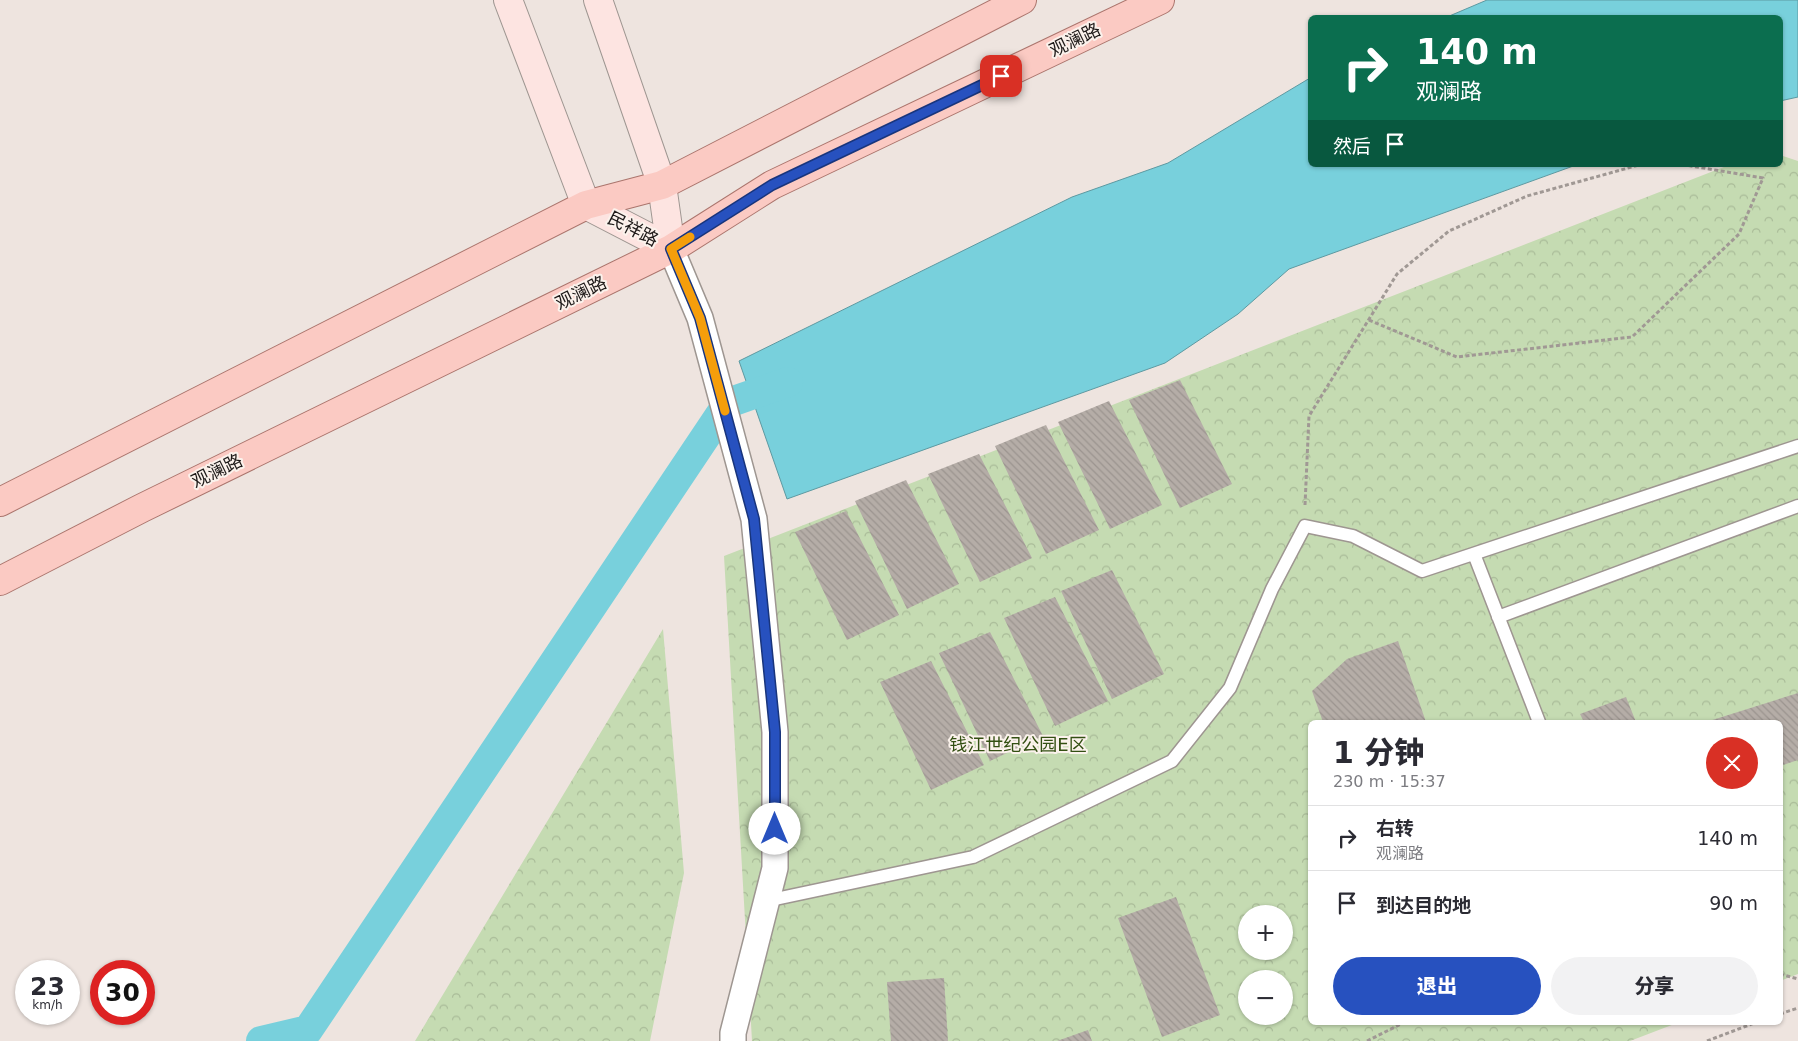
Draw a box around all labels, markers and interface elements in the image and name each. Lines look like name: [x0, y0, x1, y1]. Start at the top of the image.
street label: 观澜路: [1046, 18, 1104, 61]
text: 140 m: [1416, 32, 1538, 72]
icon: right: [1333, 35, 1398, 100]
pin: [980, 55, 1022, 97]
icon: arrive: [987, 62, 1015, 90]
text: 观澜路: [1416, 79, 1482, 104]
icon: arrive: [1381, 130, 1409, 158]
text: 然后: [1333, 135, 1371, 157]
street label: 民祥路: [604, 207, 662, 250]
street label: 观澜路: [552, 271, 610, 314]
street label: 观澜路: [188, 449, 246, 492]
park label: 钱江世纪公园E区: [949, 734, 1087, 755]
text: 1 分钟: [1333, 735, 1424, 770]
button: close: [1706, 737, 1758, 789]
text: 230 m · 15:37: [1333, 772, 1446, 791]
position arrow: [748, 802, 800, 854]
text: 右转: [1376, 817, 1414, 839]
icon: right: [1333, 824, 1361, 852]
text: 140 m: [1697, 827, 1758, 849]
text: 观澜路: [1376, 844, 1424, 863]
icon: arrive: [1333, 889, 1361, 917]
text: 90 m: [1709, 892, 1758, 914]
text: 到达目的地: [1376, 894, 1471, 916]
map controls: [1238, 905, 1293, 1025]
button: +: [1238, 905, 1293, 960]
button: 退出: [1333, 957, 1541, 1015]
button: 分享: [1551, 957, 1758, 1015]
speed limit sign: 30: [90, 960, 155, 1025]
button: −: [1238, 970, 1293, 1025]
text: 23: [30, 972, 65, 1001]
text: km/h: [32, 998, 63, 1012]

